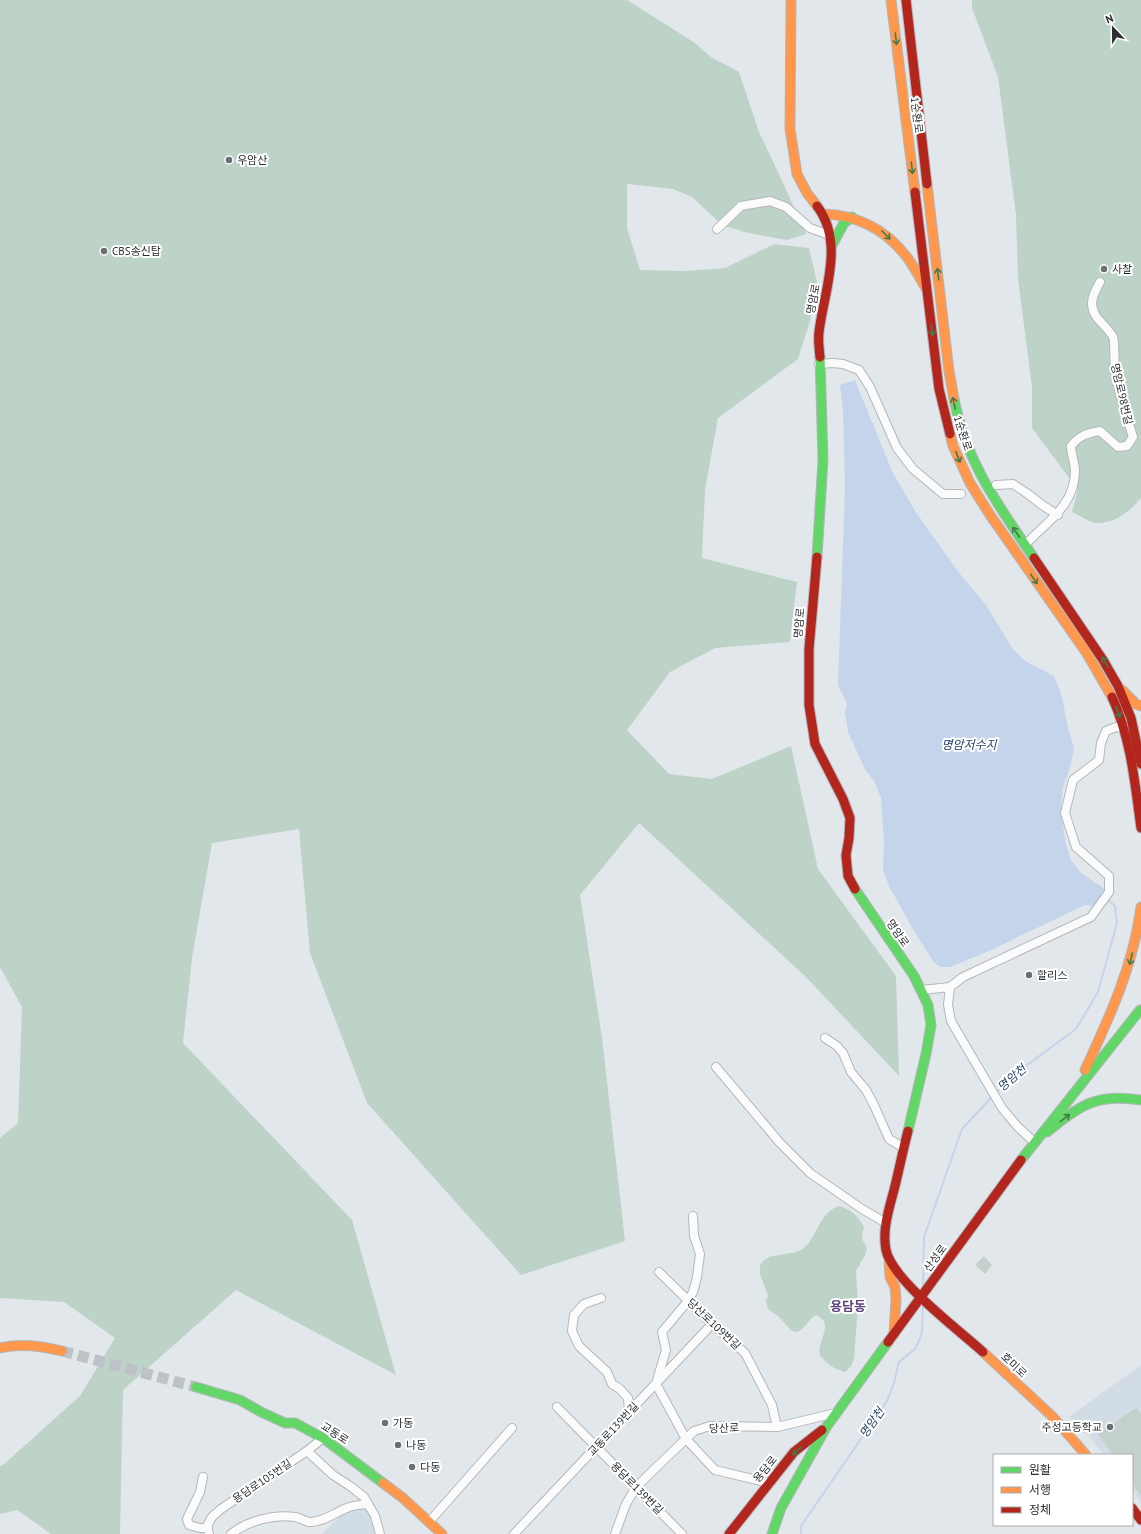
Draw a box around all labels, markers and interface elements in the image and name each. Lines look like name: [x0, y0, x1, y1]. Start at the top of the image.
north arrow: [1093, 8, 1133, 48]
text: N: [1103, 11, 1115, 27]
one-way arrow: [892, 32, 900, 45]
street label: 1순환로: [908, 96, 926, 134]
place label: 우암산: [237, 153, 267, 167]
marker: 우암산: [224, 155, 234, 165]
one-way arrow: [908, 161, 916, 174]
one-way arrow: [881, 230, 891, 240]
place label: CBS송신탑: [112, 244, 161, 258]
marker: CBS송신탑: [99, 246, 109, 256]
place label: 사찰: [1112, 262, 1132, 276]
marker: 사찰: [1099, 264, 1109, 274]
one-way arrow: [934, 268, 942, 281]
street label: 명암로: [803, 283, 823, 315]
one-way arrow: [928, 323, 936, 336]
street label: 명암로98번길: [1108, 362, 1136, 426]
one-way arrow: [950, 397, 958, 410]
street label: 1순환로: [951, 414, 975, 452]
one-way arrow: [955, 451, 962, 463]
one-way arrow: [1012, 526, 1020, 537]
one-way arrow: [1030, 573, 1038, 584]
street label: 명암로: [791, 607, 807, 639]
one-way arrow: [1100, 656, 1108, 668]
one-way arrow: [1115, 706, 1123, 718]
water label: 명암저수지: [941, 737, 998, 752]
street label: 명암로: [884, 917, 912, 949]
one-way arrow: [1127, 952, 1135, 965]
place label: 할리스: [1037, 968, 1067, 982]
marker: 할리스: [1024, 970, 1034, 980]
water label: 명암천: [994, 1060, 1031, 1094]
one-way arrow: [1060, 1114, 1071, 1122]
street label: 산성로: [920, 1242, 950, 1274]
street label: 당산로109번길: [684, 1295, 744, 1353]
district label: 용담동: [830, 1298, 866, 1315]
street label: 호미로: [998, 1350, 1030, 1380]
street label: 교동로139번길: [584, 1399, 642, 1459]
water label: 명암천: [856, 1403, 888, 1441]
place label: 가동: [393, 1416, 413, 1430]
marker: 가동: [380, 1418, 390, 1428]
street label: 교동로: [318, 1419, 352, 1447]
street label: 당산로: [709, 1420, 739, 1436]
place label: 주성고등학교: [1041, 1420, 1102, 1434]
marker: 주성고등학교: [1105, 1422, 1115, 1432]
place label: 나동: [406, 1438, 426, 1452]
marker: 나동: [393, 1440, 403, 1450]
one-way arrow: [792, 1446, 802, 1456]
street label: 용담로: [750, 1453, 780, 1485]
legend: [993, 1454, 1133, 1526]
street label: 용담로105번길: [230, 1456, 294, 1506]
street label: 용담로139번길: [608, 1459, 666, 1517]
place label: 다동: [420, 1460, 440, 1474]
marker: 다동: [407, 1462, 417, 1472]
text: 원활: [1029, 1462, 1051, 1477]
text: 서행: [1029, 1482, 1051, 1497]
text: 정체: [1029, 1502, 1051, 1517]

